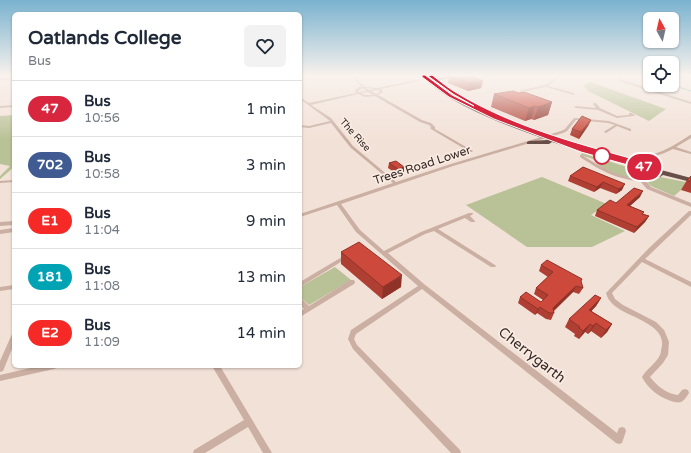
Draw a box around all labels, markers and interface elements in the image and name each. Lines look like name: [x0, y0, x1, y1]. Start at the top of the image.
north arrow: [643, 12, 679, 48]
map controls: [643, 12, 679, 92]
button: heart: [244, 25, 286, 67]
text: Oatlands College: [28, 27, 181, 49]
text: Bus: [28, 53, 51, 69]
button: locate: [643, 56, 679, 92]
text: Bus: [84, 92, 111, 110]
text: 47: [41, 100, 59, 117]
text: 1 min: [246, 100, 286, 118]
text: 10:56: [84, 110, 120, 126]
street label: The Rise: [337, 116, 373, 154]
street label: Trees Road Lower: [371, 143, 473, 187]
unlabelled marker: [593, 147, 611, 165]
text: Bus: [84, 148, 111, 166]
line badge: 47: [626, 154, 662, 180]
text: 702: [37, 156, 63, 173]
text: 3 min: [246, 156, 286, 174]
text: 47: [635, 158, 653, 175]
text: 10:58: [84, 166, 120, 182]
text: Bus: [84, 204, 111, 222]
text: E1: [41, 212, 59, 229]
text: 9 min: [246, 212, 286, 230]
text: 11:04: [84, 222, 120, 238]
text: Bus: [84, 260, 111, 278]
text: 181: [37, 268, 63, 285]
text: 13 min: [237, 268, 286, 286]
text: 11:08: [84, 278, 120, 294]
text: Bus: [84, 316, 111, 334]
text: E2: [41, 324, 59, 341]
text: 14 min: [237, 324, 286, 342]
street label: Cherrygarth: [495, 324, 569, 386]
text: 11:09: [84, 334, 120, 350]

